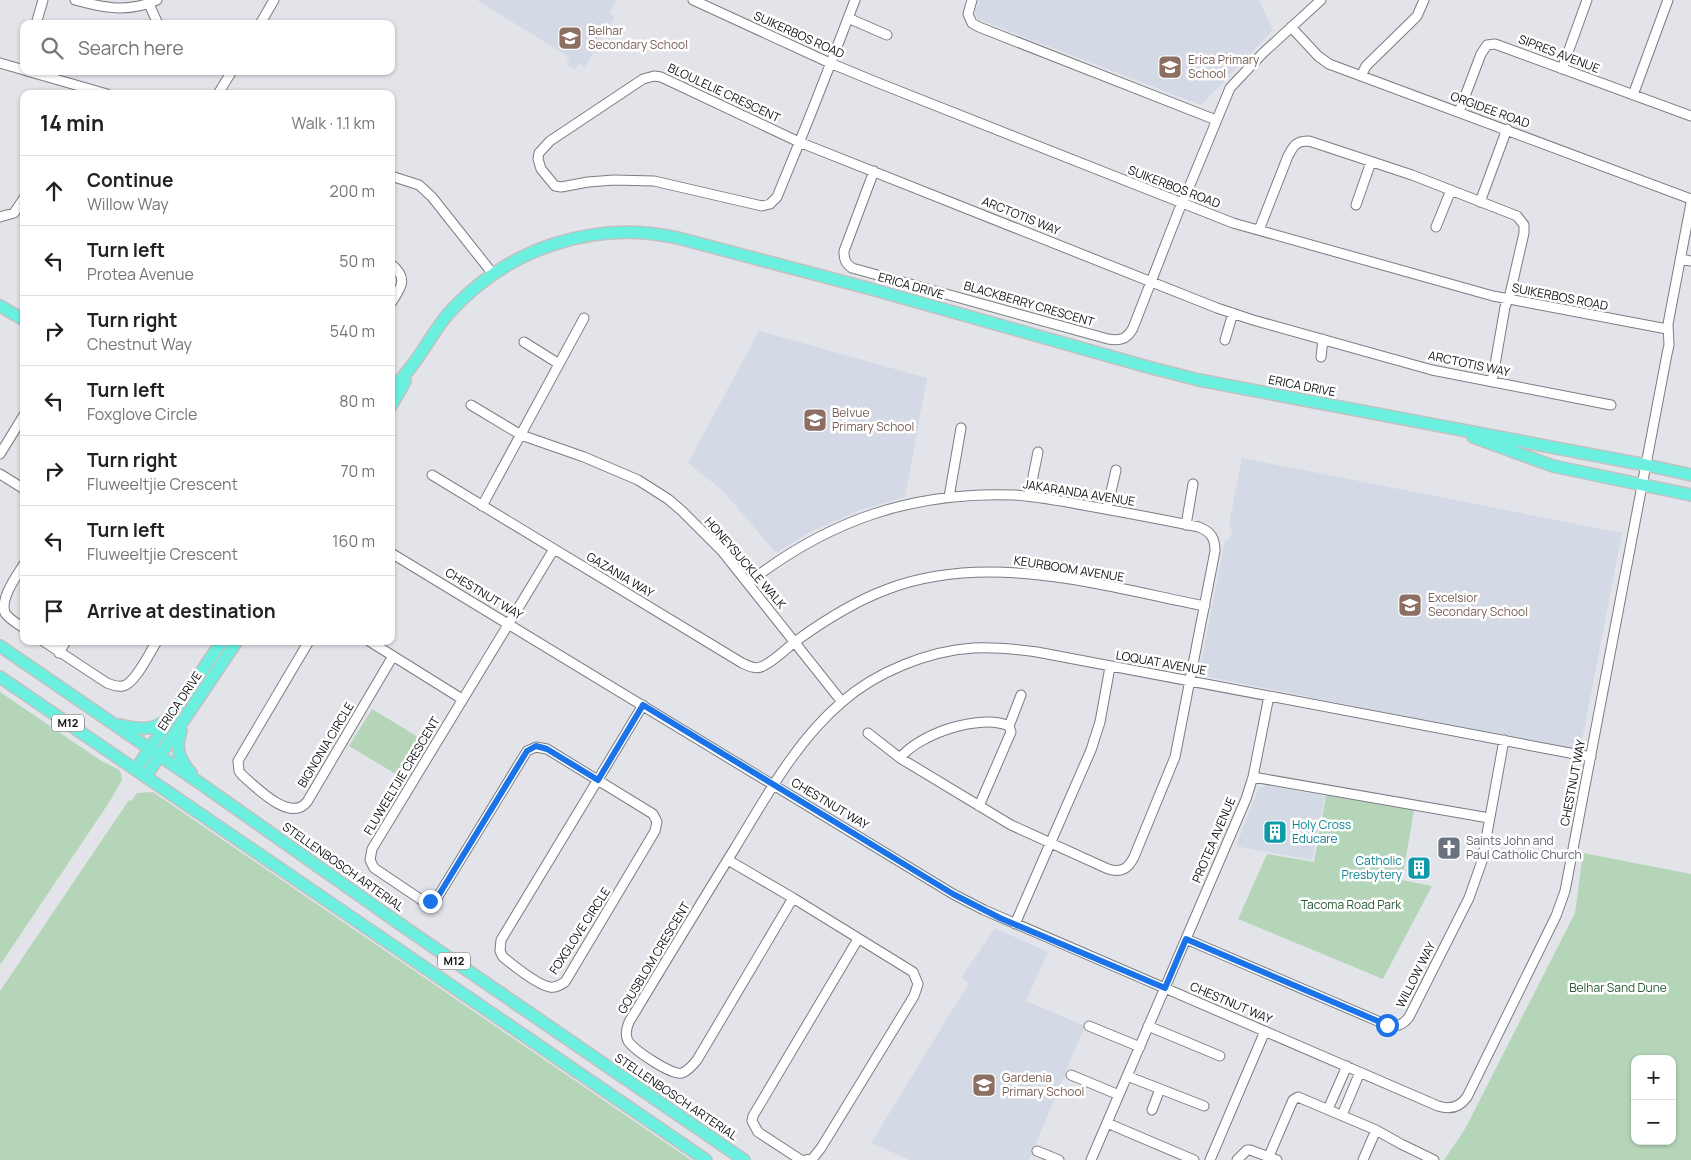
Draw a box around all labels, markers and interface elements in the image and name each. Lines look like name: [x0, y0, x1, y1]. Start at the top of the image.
street label: SUIKERBOS ROAD: [751, 7, 847, 62]
search box: [20, 20, 395, 75]
place label: Belhar Secondary School: [588, 22, 688, 53]
school or university icon: Belhar Secondary School: [557, 25, 583, 51]
street label: SIPRES AVENUE: [1516, 30, 1602, 77]
icon: search: [38, 34, 66, 62]
text: Search here: [78, 35, 184, 61]
place label: Erica Primary School: [1188, 51, 1260, 82]
school or university icon: Erica Primary School: [1157, 54, 1183, 80]
street label: BLOULELIE CRESCENT: [665, 59, 784, 126]
street label: ORGIDEE ROAD: [1448, 87, 1532, 132]
text: 14 min: [40, 109, 104, 137]
text: Walk · 1.1 km: [291, 112, 375, 134]
street label: SUIKERBOS ROAD: [1126, 161, 1223, 212]
text: Continue: [87, 167, 173, 193]
icon: ahead: [40, 177, 68, 205]
text: 200 m: [330, 180, 375, 202]
street label: ARCTOTIS WAY: [980, 192, 1063, 239]
text: Willow Way: [87, 193, 169, 215]
text: Turn left: [87, 237, 165, 263]
icon: left: [40, 247, 68, 275]
text: 50 m: [339, 250, 375, 272]
text: Protea Avenue: [87, 263, 194, 285]
street label: ERICA DRIVE: [876, 268, 946, 303]
street label: BLACKBERRY CRESCENT: [962, 277, 1097, 331]
street label: SUIKERBOS ROAD: [1511, 279, 1610, 314]
text: Turn right: [87, 307, 177, 333]
icon: right: [40, 317, 68, 345]
text: 540 m: [330, 320, 375, 342]
text: Chestnut Way: [87, 333, 192, 355]
street label: ARCTOTIS WAY: [1427, 347, 1512, 381]
street label: ERICA DRIVE: [1267, 371, 1337, 400]
text: Turn left: [87, 377, 165, 403]
icon: left: [40, 387, 68, 415]
text: 80 m: [339, 390, 375, 412]
text: Foxglove Circle: [87, 403, 197, 425]
place label: Belvue Primary School: [832, 404, 914, 435]
school or university icon: Belvue Primary School: [802, 407, 828, 433]
text: Turn right: [87, 447, 177, 473]
icon: right: [40, 457, 68, 485]
text: 70 m: [340, 460, 375, 482]
text: Fluweeltjie Crescent: [87, 473, 238, 495]
street label: JAKARANDA AVENUE: [1022, 475, 1136, 510]
street label: HONEYSUCKLE WALK: [701, 513, 791, 613]
text: Turn left: [87, 517, 165, 543]
icon: left: [40, 527, 68, 555]
text: 160 m: [332, 530, 375, 552]
text: Fluweeltjie Crescent: [87, 543, 238, 565]
street label: GAZANIA WAY: [583, 548, 657, 602]
street label: KEURBOOM AVENUE: [1013, 551, 1126, 586]
street label: CHESTNUT WAY: [442, 564, 526, 624]
place label: Excelsior Secondary School: [1428, 589, 1528, 620]
school or university icon: Excelsior Secondary School: [1397, 592, 1423, 618]
icon: arrive: [40, 597, 68, 625]
text: Arrive at destination: [87, 598, 276, 624]
street label: LOQUAT AVENUE: [1114, 646, 1208, 679]
street label: ERICA DRIVE: [154, 668, 206, 734]
street label: BIGNONIA CIRCLE: [293, 699, 358, 791]
street label: FLUWEELTJIE CRESCENT: [359, 713, 444, 838]
road number: M12: [52, 714, 84, 731]
street label: CHESTNUT WAY: [1556, 738, 1589, 828]
street label: CHESTNUT WAY: [788, 774, 872, 834]
street label: PROTEA AVENUE: [1188, 794, 1239, 885]
place label: Holy Cross Educare: [1292, 816, 1351, 847]
street label: STELLENBOSCH ARTERIAL: [279, 818, 407, 915]
building icon: Holy Cross Educare: [1262, 819, 1288, 845]
place label: Saints John and Paul Catholic Church: [1466, 832, 1582, 863]
church icon: Saints John and Paul Catholic Church: [1436, 835, 1462, 861]
place label: Catholic Presbytery: [1341, 852, 1403, 883]
building icon: Catholic Presbytery: [1406, 855, 1432, 881]
street label: FOXGLOVE CIRCLE: [545, 884, 614, 978]
route end: [419, 890, 442, 913]
park label: Tacoma Road Park: [1301, 896, 1402, 913]
street label: GOUSBLOM CRESCENT: [613, 898, 694, 1017]
street label: WILLOW WAY: [1392, 939, 1440, 1011]
road number: M12: [438, 952, 470, 969]
street label: CHESTNUT WAY: [1188, 978, 1275, 1028]
park label: Belhar Sand Dune: [1569, 979, 1667, 996]
route start: [1376, 1014, 1399, 1037]
street label: STELLENBOSCH ARTERIAL: [612, 1049, 741, 1144]
map controls: [1631, 1055, 1676, 1145]
button: +: [1631, 1055, 1676, 1100]
place label: Gardenia Primary School: [1002, 1069, 1084, 1100]
school or university icon: Gardenia Primary School: [971, 1072, 997, 1098]
button: −: [1631, 1100, 1676, 1145]

